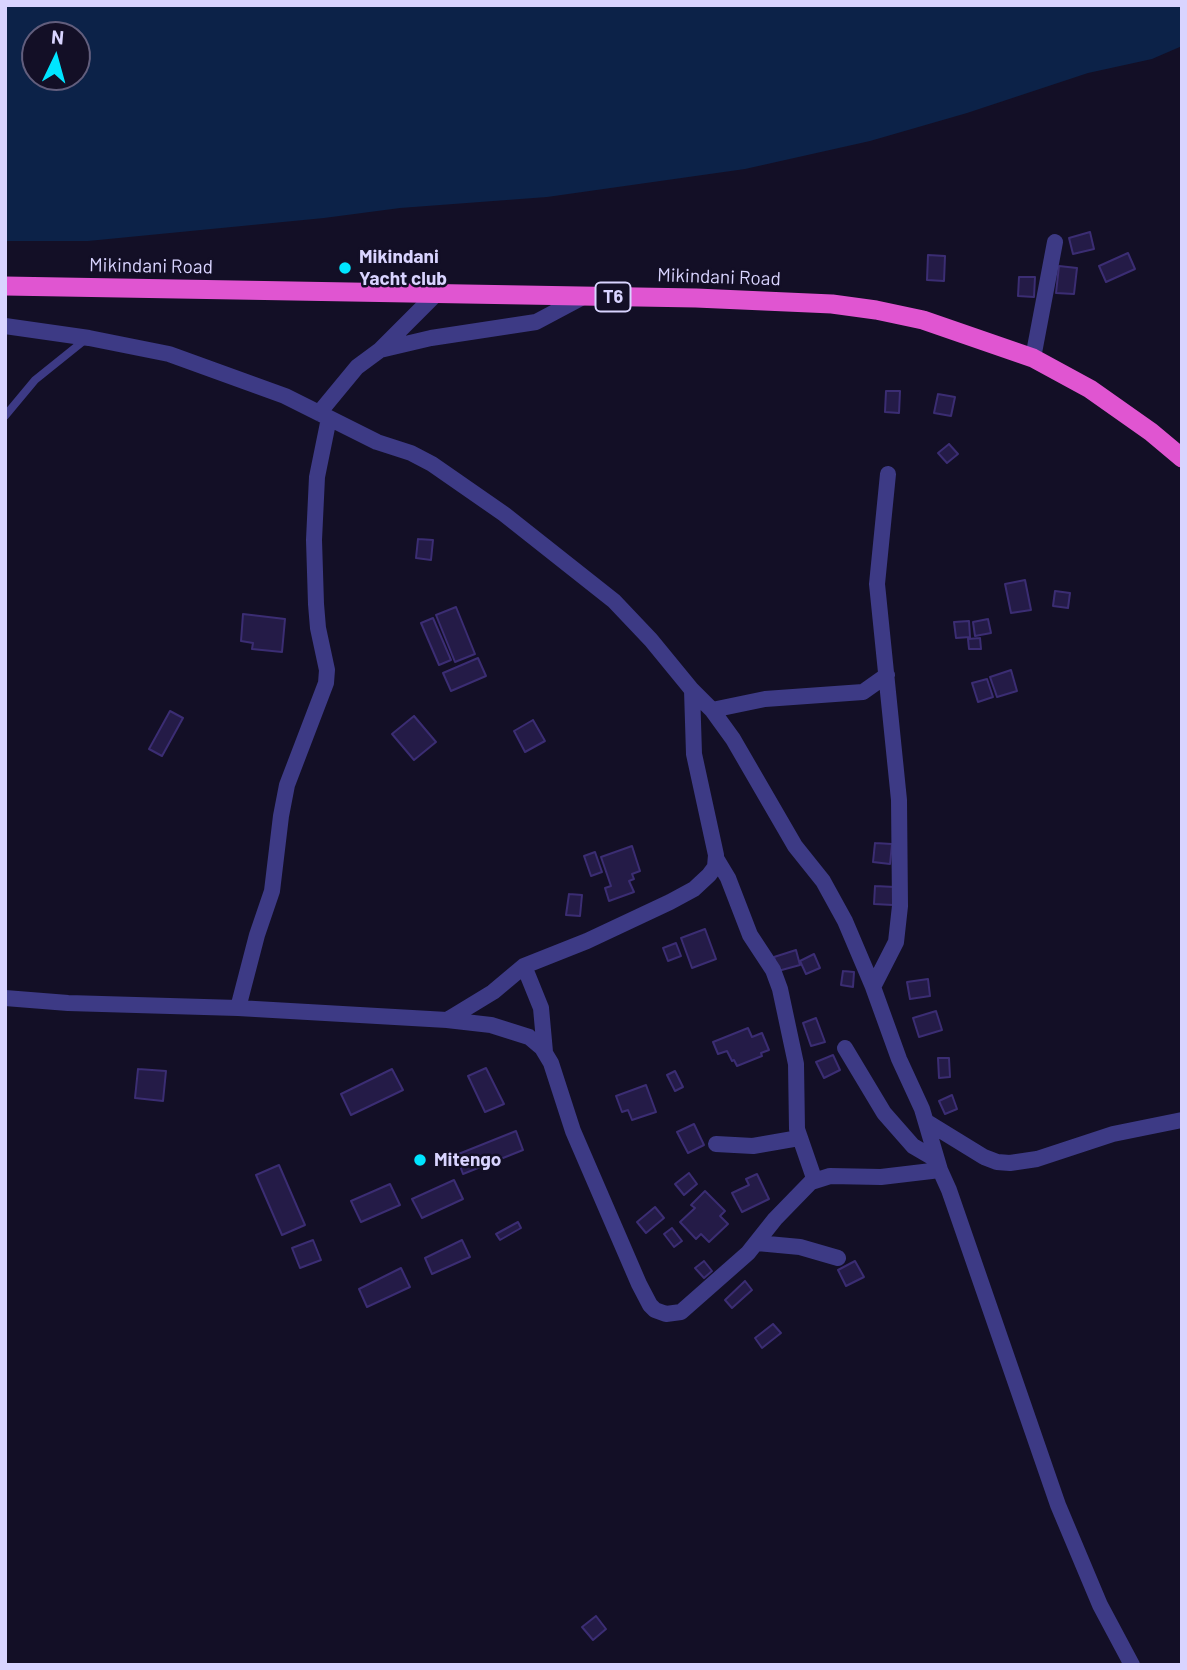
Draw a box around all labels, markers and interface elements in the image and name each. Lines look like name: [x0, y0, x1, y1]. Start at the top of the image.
north arrow: [21, 21, 91, 91]
text: N: [50, 25, 65, 49]
place label: Mikindani Yacht club: [359, 246, 447, 290]
street label: Mikindani Road: [89, 254, 213, 278]
marker: Mikindani Yacht club: [337, 260, 353, 276]
street label: Mikindani Road: [657, 263, 781, 291]
road number: T6: [596, 282, 630, 312]
place label: Mitengo: [434, 1149, 501, 1171]
marker: Mitengo: [412, 1152, 428, 1168]

